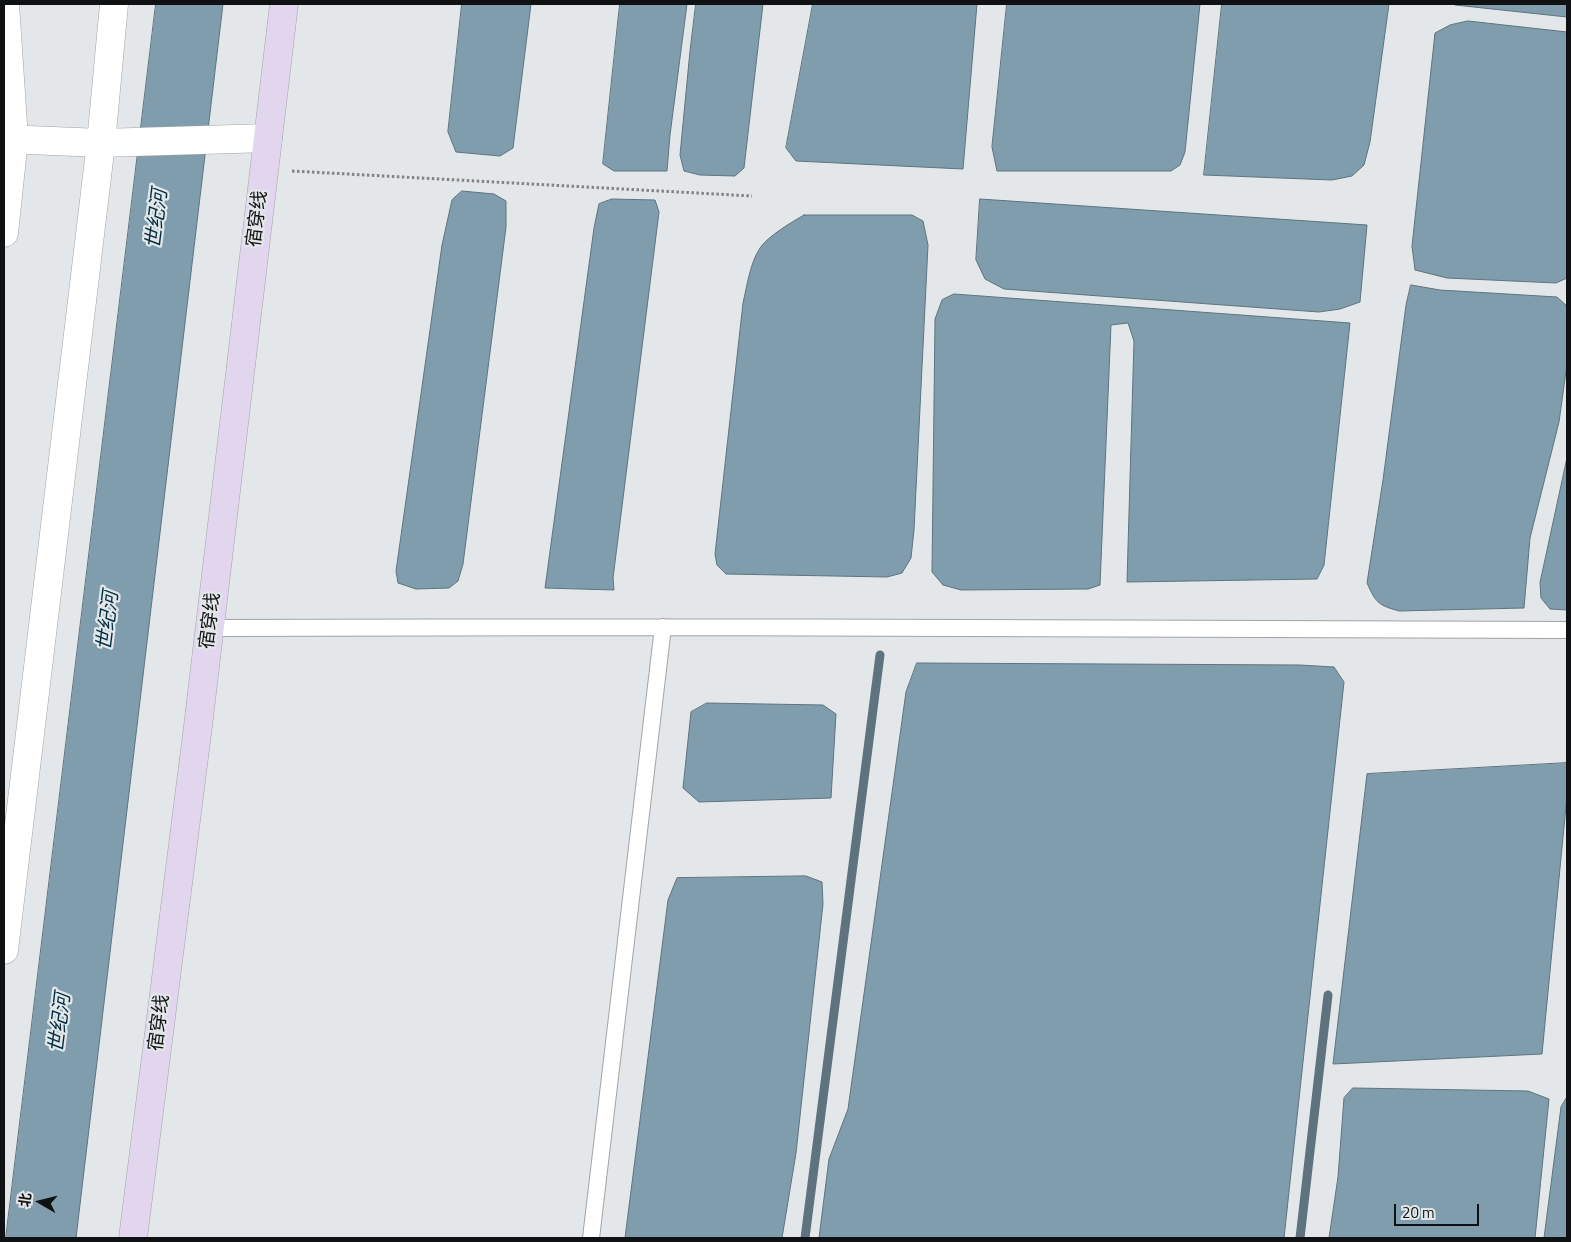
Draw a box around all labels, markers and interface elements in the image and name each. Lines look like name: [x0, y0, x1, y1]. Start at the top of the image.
water label: 世纪河: [142, 188, 174, 250]
street label: 宿穿线: [243, 189, 273, 249]
water label: 世纪河: [93, 590, 125, 652]
street label: 宿穿线: [196, 591, 226, 651]
water label: 世纪河: [45, 992, 77, 1054]
street label: 宿穿线: [145, 993, 175, 1053]
north arrow: [15, 1177, 65, 1227]
text: 北: [13, 1191, 36, 1208]
scale bar: [1396, 1194, 1481, 1226]
text: 20 m: [1402, 1201, 1435, 1224]

